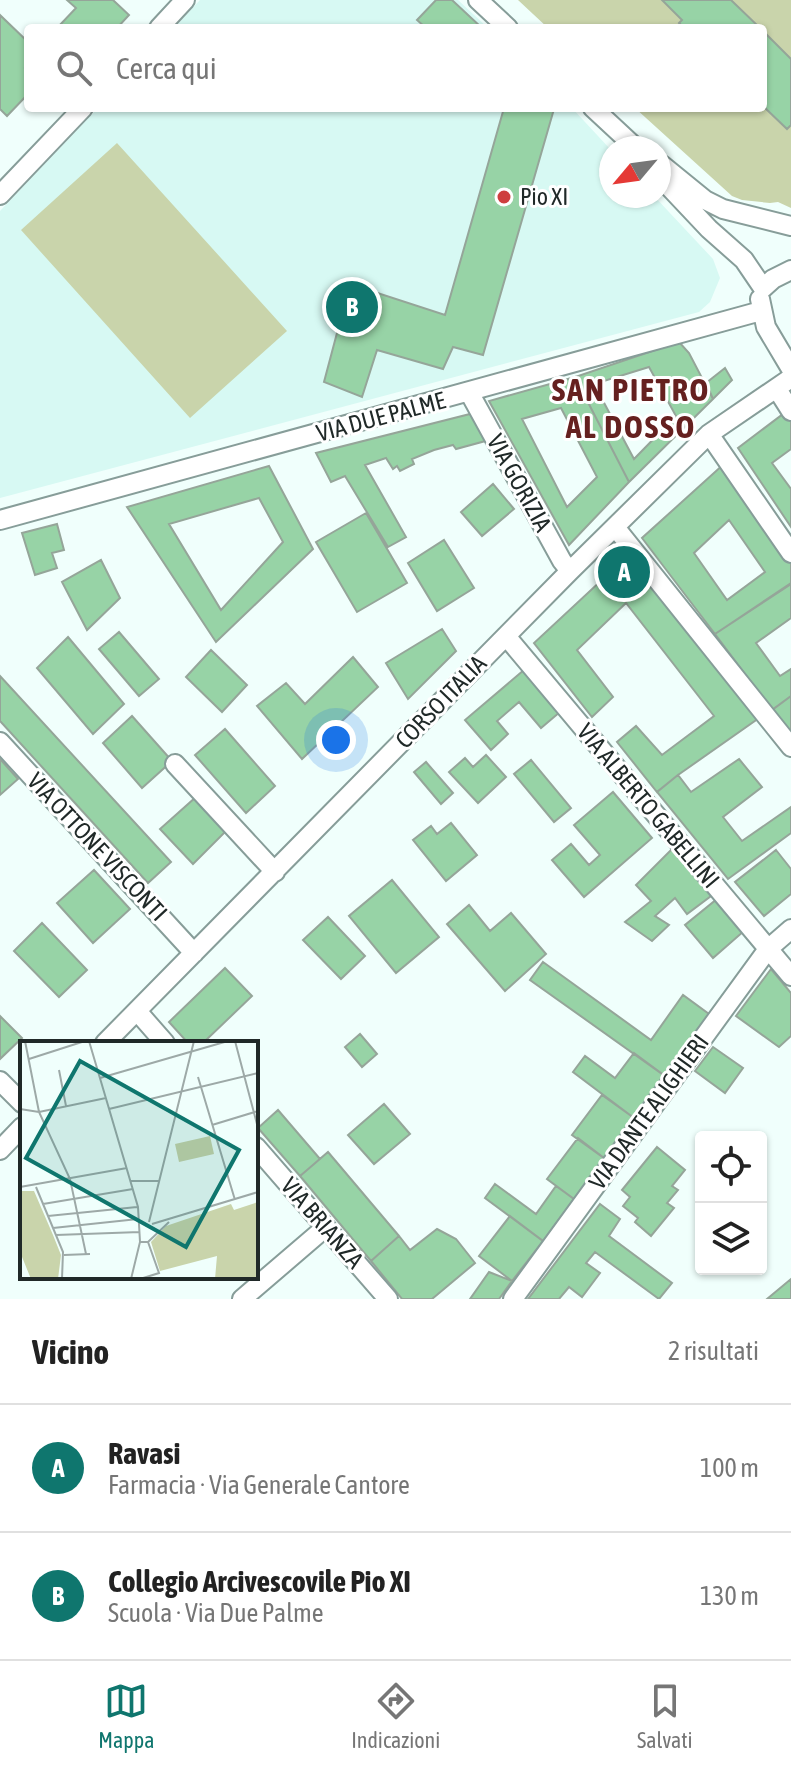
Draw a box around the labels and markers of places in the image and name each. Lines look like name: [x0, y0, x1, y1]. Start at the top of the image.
place label: Pio XI: [520, 183, 568, 210]
marker: Pio XI: [495, 188, 513, 206]
pin: B: [326, 277, 378, 337]
pin: A: [598, 542, 650, 602]

